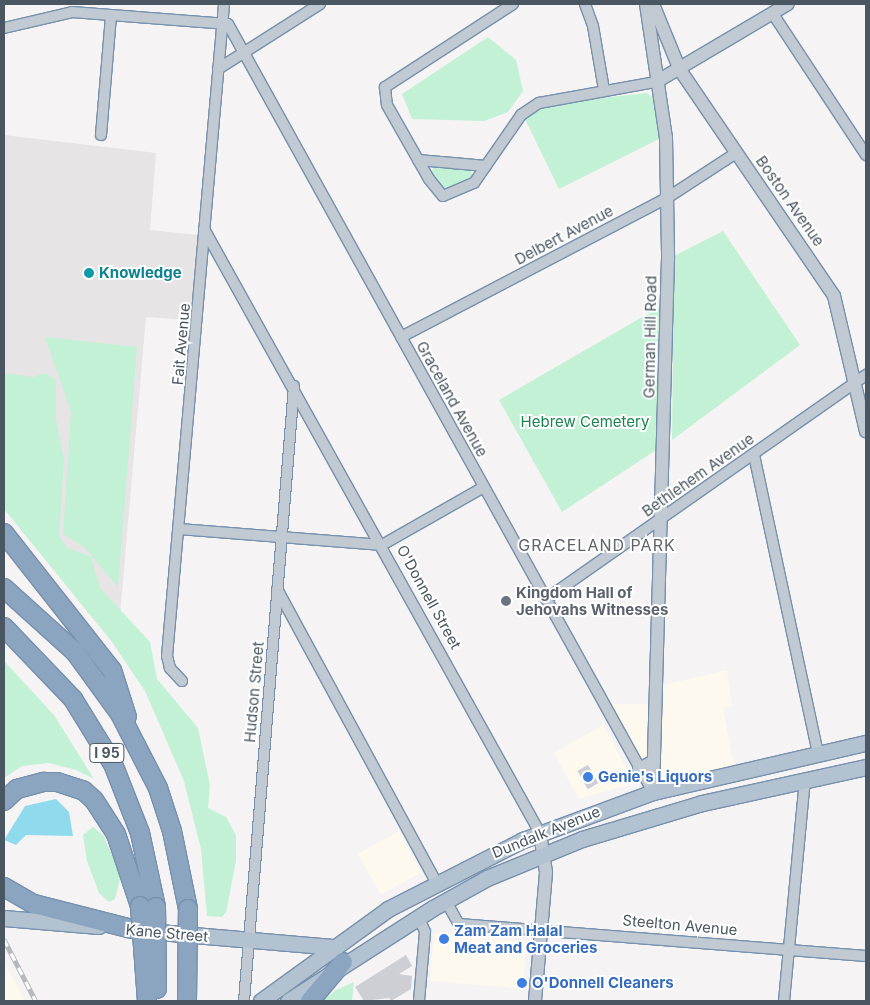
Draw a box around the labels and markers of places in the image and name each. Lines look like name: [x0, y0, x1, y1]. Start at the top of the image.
place label: Knowledge: [99, 264, 182, 282]
marker: Knowledge: [83, 267, 95, 279]
place label: Kingdom Hall of Jehovahs Witnesses: [516, 583, 668, 618]
marker: Kingdom Hall of Jehovahs Witnesses: [500, 595, 512, 607]
place label: Genie's Liquors: [598, 768, 712, 786]
marker: Genie's Liquors: [582, 771, 594, 783]
place label: Zam Zam Halal Meat and Groceries: [454, 921, 597, 956]
marker: Zam Zam Halal Meat and Groceries: [438, 933, 450, 945]
place label: O'Donnell Cleaners: [532, 974, 674, 992]
marker: O'Donnell Cleaners: [516, 977, 528, 989]

